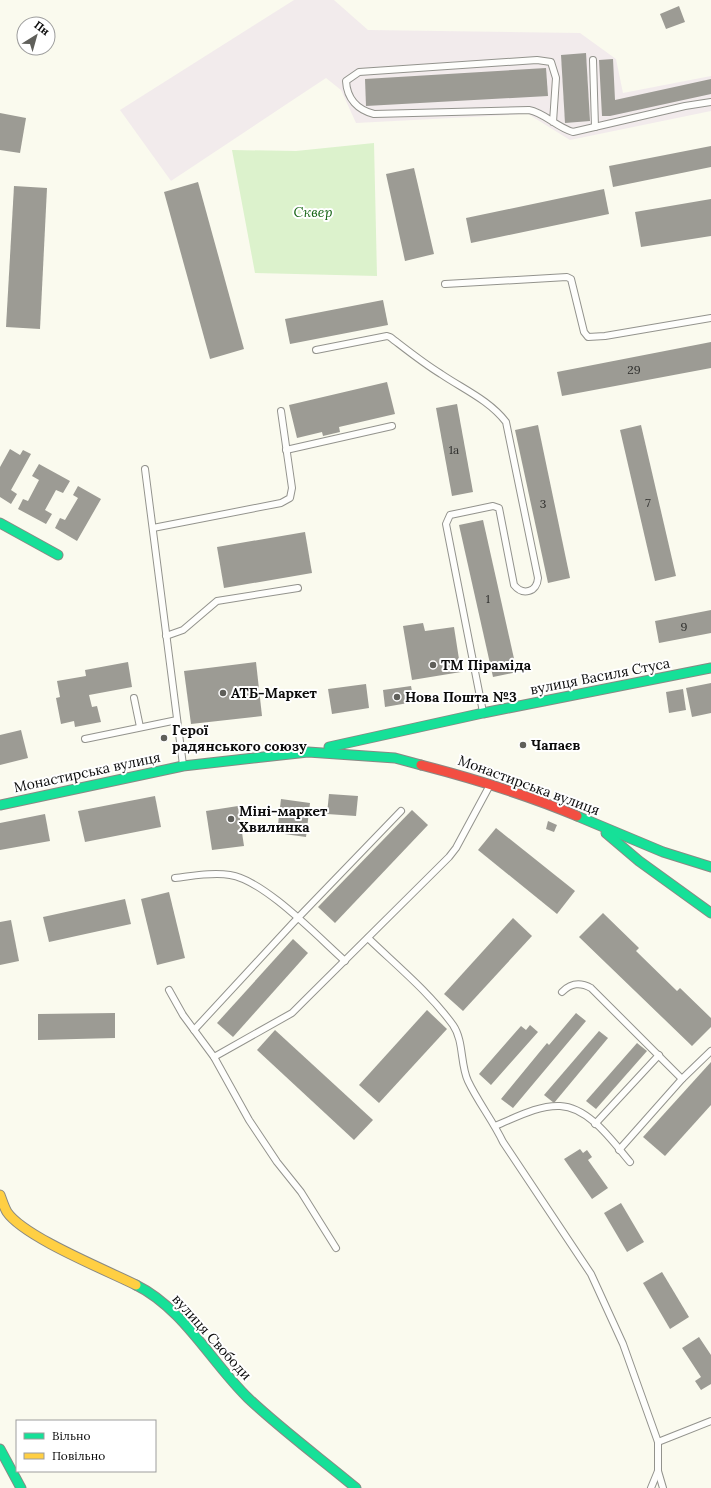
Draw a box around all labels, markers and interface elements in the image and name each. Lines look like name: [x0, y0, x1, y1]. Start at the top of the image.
north arrow: [16, 16, 56, 56]
text: Пн: [31, 18, 53, 38]
park label: Сквер: [294, 203, 332, 221]
house number: 29: [627, 362, 641, 377]
house number: 1а: [449, 442, 459, 457]
house number: 7: [645, 495, 651, 510]
house number: 3: [540, 496, 547, 511]
house number: 1: [486, 591, 490, 606]
house number: 9: [681, 619, 688, 634]
street label: вулиця Василя Стуса: [529, 654, 671, 698]
place label: ТМ Піраміда: [441, 656, 532, 674]
marker: ТМ Піраміда: [428, 660, 438, 670]
place label: АТБ-Маркет: [231, 684, 317, 702]
marker: АТБ-Маркет: [218, 688, 228, 698]
place label: Нова Пошта №3: [405, 688, 517, 706]
marker: Нова Пошта №3: [392, 692, 402, 702]
place label: Герої радянського союзу: [172, 721, 307, 755]
marker: Герої радянського союзу: [159, 733, 169, 743]
place label: Чапаєв: [531, 736, 580, 754]
marker: Чапаєв: [518, 740, 528, 750]
street label: Монастирська вулиця: [12, 748, 162, 796]
street label: Монастирська вулиця: [456, 751, 602, 819]
place label: Міні-маркет Хвилинка: [239, 802, 328, 836]
marker: Міні-маркет Хвилинка: [226, 814, 236, 824]
street label: вулиця Свободи: [169, 1290, 256, 1384]
legend: [16, 1420, 156, 1472]
text: Вільно: [52, 1428, 91, 1443]
text: Повільно: [52, 1448, 105, 1463]

